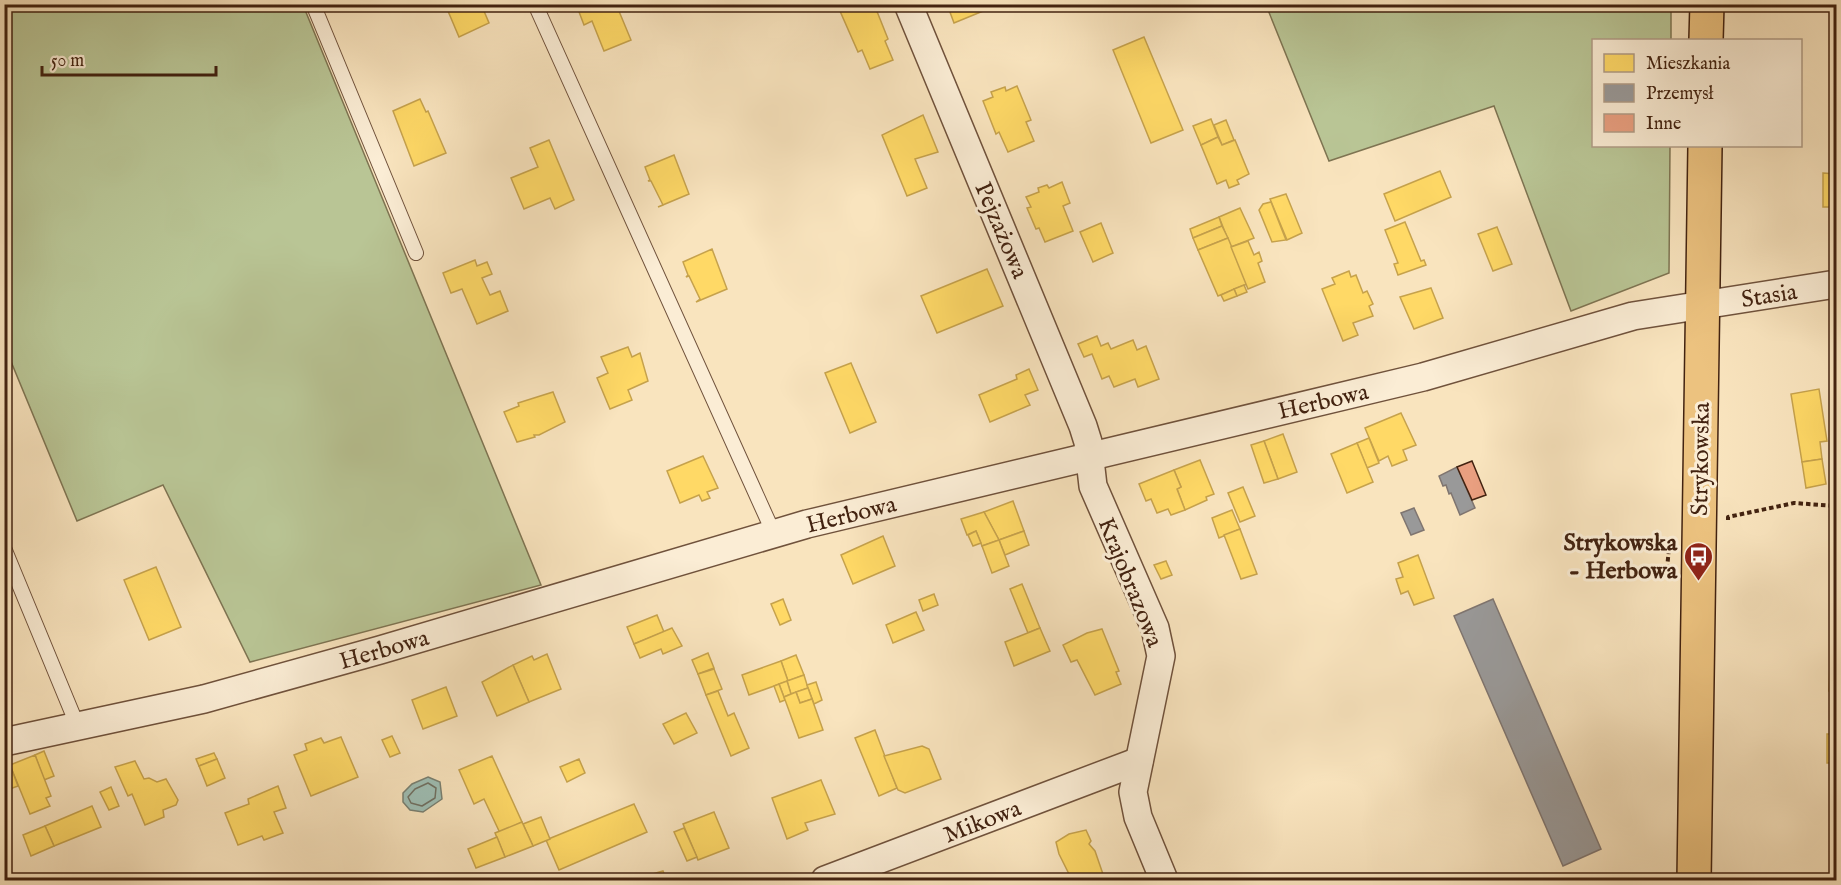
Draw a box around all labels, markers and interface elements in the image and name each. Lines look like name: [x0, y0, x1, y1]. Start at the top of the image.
scale bar: [42, 39, 216, 77]
legend: [1592, 39, 1802, 147]
text: 50 m: [51, 50, 84, 73]
text: Mieszkania: [1646, 53, 1730, 76]
text: Przemysł: [1646, 83, 1714, 106]
text: Inne: [1646, 113, 1681, 136]
street label: Pejzażowa: [966, 178, 1035, 284]
street label: Stasia: [1739, 277, 1800, 316]
street label: Herbowa: [1275, 377, 1372, 428]
street label: Strykowska: [1685, 401, 1718, 516]
street label: Herbowa: [803, 489, 900, 542]
street label: Krajobrazowa: [1090, 513, 1170, 652]
place label: Strykowska - Herbowa: [1563, 528, 1678, 587]
bus stop icon: Strykowska - Herbowa: [1682, 540, 1714, 582]
street label: Herbowa: [336, 623, 433, 678]
street label: Mikowa: [939, 793, 1026, 851]

